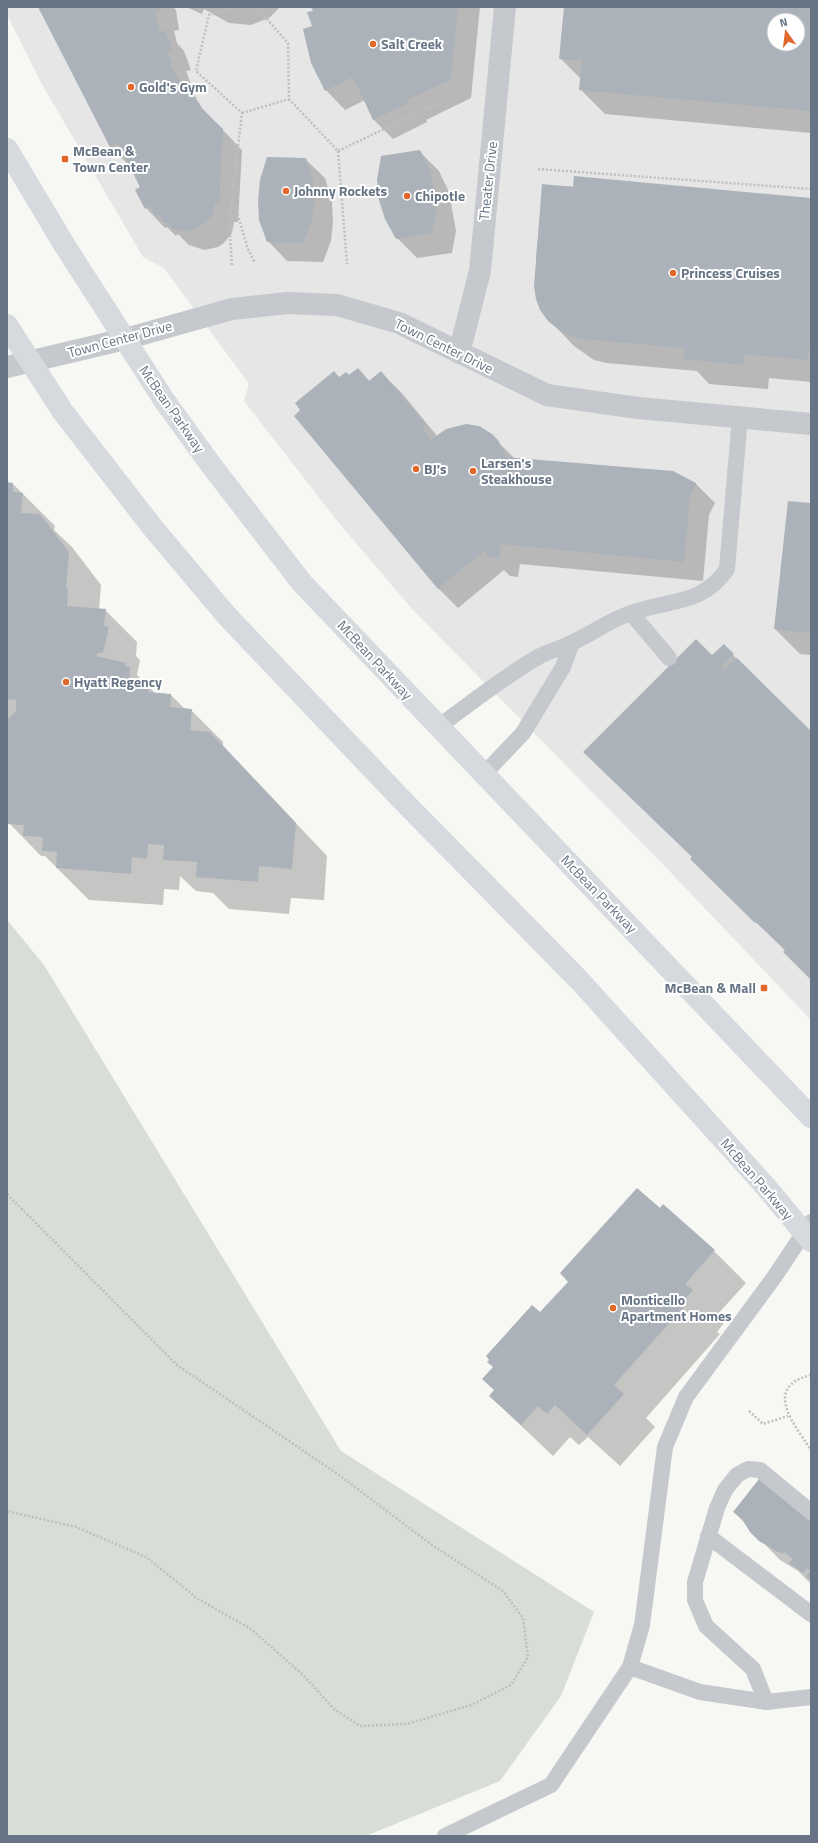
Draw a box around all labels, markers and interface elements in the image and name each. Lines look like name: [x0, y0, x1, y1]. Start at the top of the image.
north arrow: [766, 12, 806, 52]
text: N: [778, 14, 789, 31]
place label: Salt Creek: [381, 33, 443, 54]
marker: Salt Creek: [368, 39, 378, 49]
place label: Gold's Gym: [139, 76, 207, 97]
marker: Gold's Gym: [126, 82, 136, 92]
place label: McBean & Town Center: [73, 140, 148, 177]
street label: Theater Drive: [473, 140, 502, 222]
marker: McBean & Town Center: [60, 154, 70, 164]
place label: Johnny Rockets: [294, 180, 387, 201]
place label: Chipotle: [415, 185, 465, 206]
marker: Johnny Rockets: [281, 186, 291, 196]
marker: Chipotle: [402, 191, 412, 201]
place label: Princess Cruises: [681, 262, 780, 283]
marker: Princess Cruises: [668, 268, 678, 278]
street label: Town Center Drive: [391, 313, 497, 378]
street label: Town Center Drive: [65, 314, 174, 363]
street label: McBean Parkway: [134, 361, 210, 457]
place label: Larsen's Steakhouse: [481, 452, 552, 489]
place label: BJ's: [424, 458, 447, 479]
marker: BJ's: [411, 464, 421, 474]
marker: Larsen's Steakhouse: [468, 466, 478, 476]
street label: McBean Parkway: [333, 615, 418, 704]
place label: Hyatt Regency: [74, 671, 162, 692]
marker: Hyatt Regency: [61, 677, 71, 687]
street label: McBean Parkway: [556, 850, 643, 938]
place label: McBean & Mall: [665, 977, 756, 998]
marker: McBean & Mall: [759, 983, 769, 993]
street label: McBean Parkway: [716, 1133, 799, 1224]
place label: Monticello Apartment Homes: [621, 1289, 732, 1326]
marker: Monticello Apartment Homes: [608, 1303, 618, 1313]

